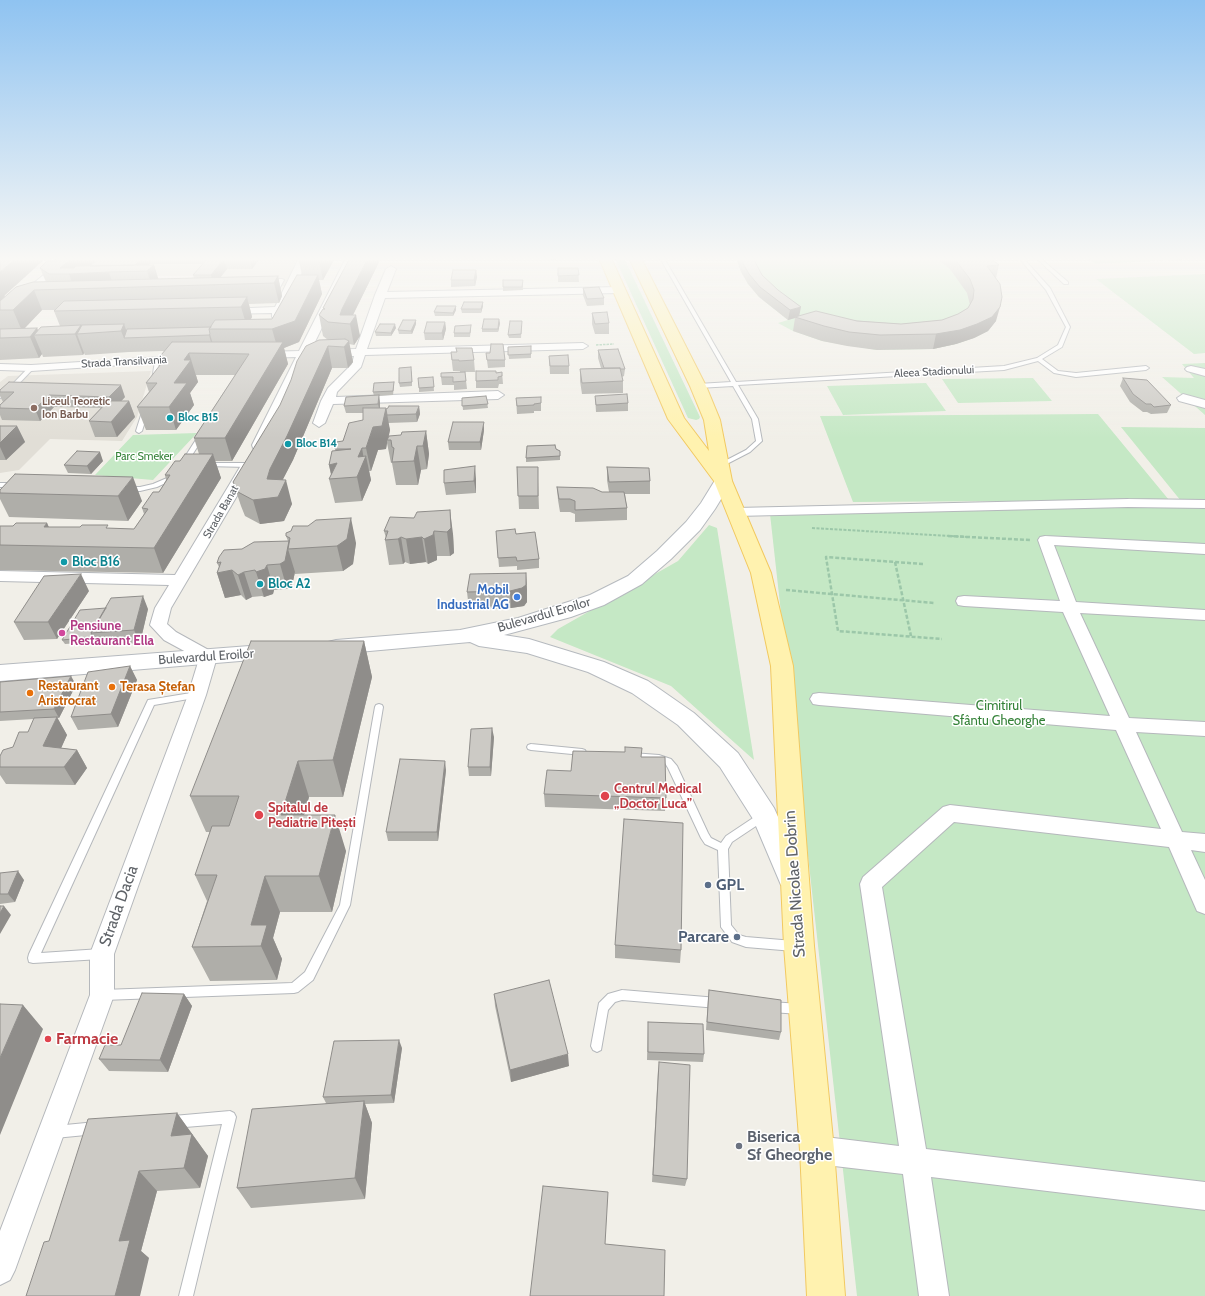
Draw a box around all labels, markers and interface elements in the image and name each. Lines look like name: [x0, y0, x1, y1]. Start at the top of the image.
street label: Strada Transilvania: [81, 353, 167, 371]
street label: Aleea Stadionului: [893, 363, 975, 381]
place label: Liceul Teoretic Ion Barbu: [42, 395, 110, 421]
marker: Liceul Teoretic Ion Barbu: [29, 403, 39, 413]
place label: Bloc B15: [178, 411, 218, 425]
marker: Bloc B15: [165, 413, 175, 423]
place label: Bloc B14: [296, 437, 337, 451]
marker: Bloc B14: [283, 439, 293, 449]
park label: Parc Smeker: [115, 450, 173, 464]
street label: Strada Banat: [200, 483, 242, 541]
place label: Bloc B16: [72, 554, 120, 570]
marker: Bloc B16: [59, 557, 69, 567]
place label: Bloc A2: [268, 576, 311, 592]
marker: Bloc A2: [255, 579, 265, 589]
place label: Mobil Industrial AG: [437, 582, 509, 613]
marker: Mobil Industrial AG: [512, 592, 522, 602]
street label: Bulevardul Eroilor: [496, 594, 592, 636]
place label: Pensiune Restaurant Ella: [70, 618, 154, 649]
marker: Pensiune Restaurant Ella: [57, 628, 67, 638]
street label: Bulevardul Eroilor: [158, 646, 254, 668]
place label: Restaurant Aristrocrat: [38, 678, 98, 709]
place label: Terasa Ștefan: [120, 679, 195, 695]
marker: Terasa Ștefan: [107, 682, 117, 692]
marker: Restaurant Aristrocrat: [25, 688, 35, 698]
park label: Cimitirul Sfântu Gheorghe: [953, 698, 1045, 729]
place label: Centrul Medical „Doctor Luca”: [614, 781, 702, 812]
marker: Centrul Medical „Doctor Luca”: [599, 790, 611, 802]
place label: Spitalul de Pediatrie Pitești: [268, 800, 356, 831]
marker: Spitalul de Pediatrie Pitești: [253, 809, 265, 821]
street label: Strada Nicolae Dobrin: [780, 810, 810, 958]
street label: Strada Dacia: [95, 863, 143, 949]
place label: GPL: [716, 875, 744, 895]
marker: GPL: [703, 880, 713, 890]
place label: Parcare: [678, 927, 729, 947]
marker: Parcare: [732, 932, 742, 942]
place label: Farmacie: [56, 1029, 118, 1049]
marker: Farmacie: [43, 1034, 53, 1044]
place label: Biserica Sf Gheorghe: [747, 1127, 832, 1165]
marker: Biserica Sf Gheorghe: [734, 1141, 744, 1151]

